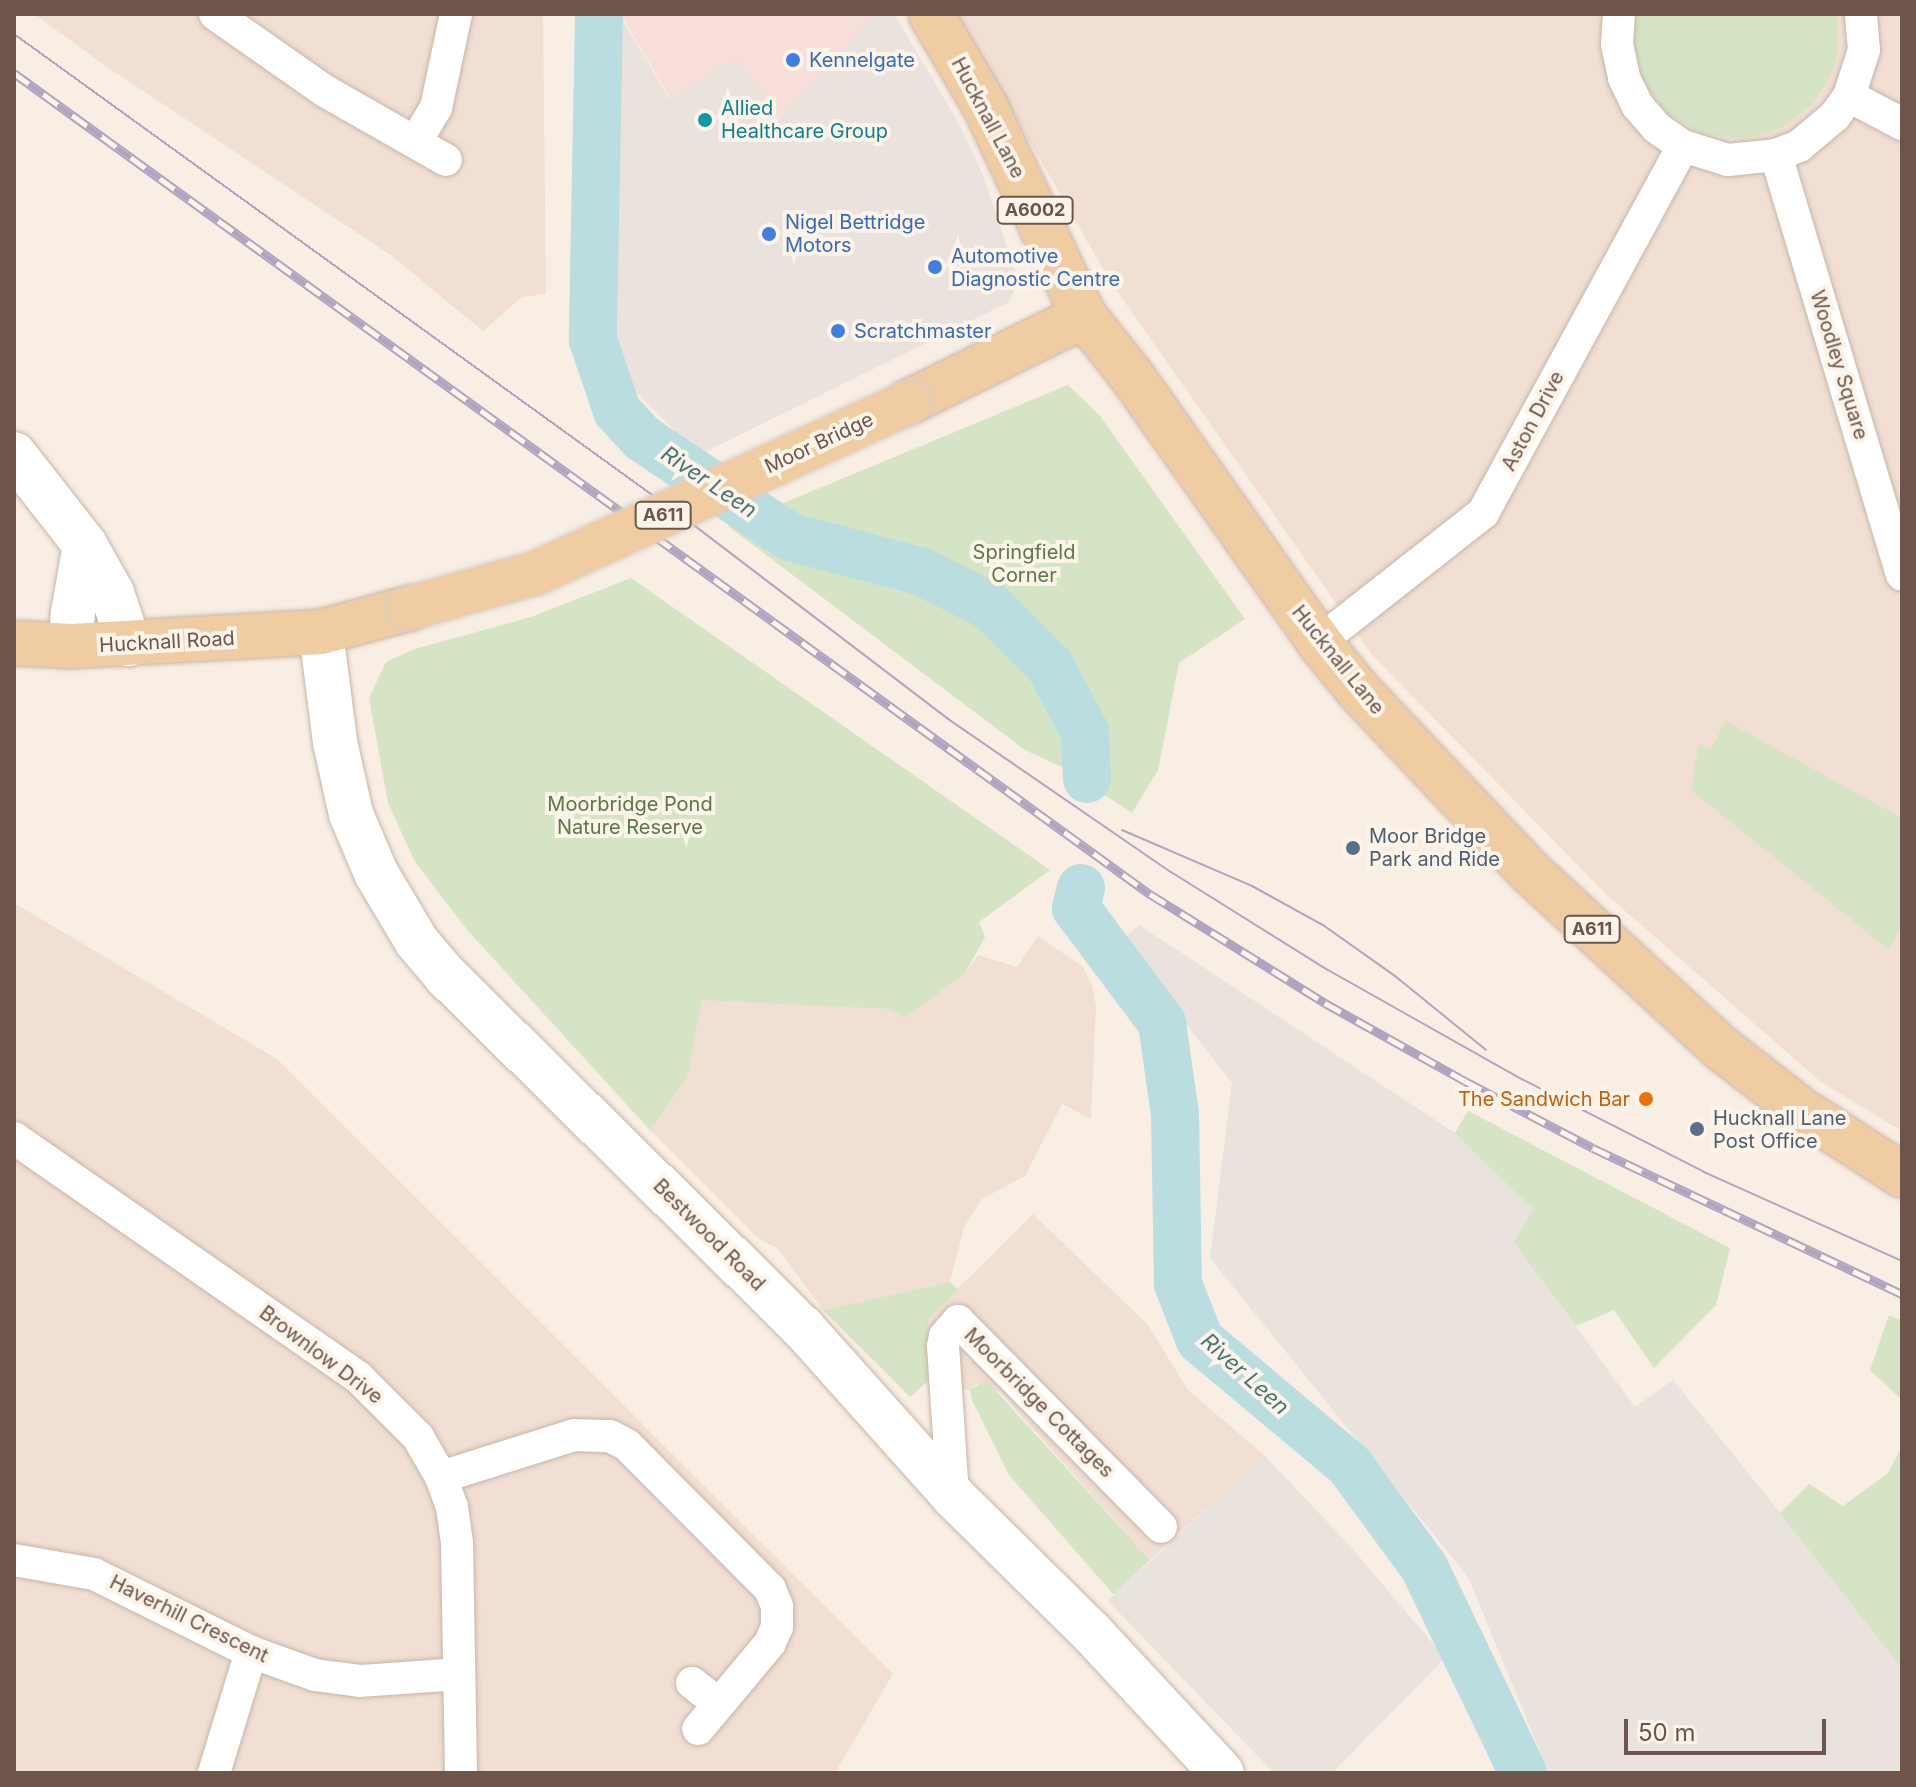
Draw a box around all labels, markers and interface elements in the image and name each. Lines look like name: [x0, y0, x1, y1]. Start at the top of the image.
place label: Kennelgate: [809, 48, 915, 72]
marker: Kennelgate: [784, 51, 802, 69]
street label: Hucknall Lane: [946, 53, 1030, 183]
place label: Allied Healthcare Group: [721, 96, 888, 143]
marker: Allied Healthcare Group: [696, 111, 714, 129]
road number: A6002: [995, 196, 1075, 224]
place label: Nigel Bettridge Motors: [785, 210, 926, 257]
marker: Nigel Bettridge Motors: [760, 225, 778, 243]
place label: Automotive Diagnostic Centre: [951, 244, 1120, 291]
marker: Automotive Diagnostic Centre: [926, 258, 944, 276]
street label: Woodley Square: [1805, 287, 1873, 443]
place label: Scratchmaster: [854, 319, 991, 343]
marker: Scratchmaster: [829, 322, 847, 340]
street label: Aston Drive: [1497, 367, 1569, 475]
street label: Moor Bridge: [761, 407, 877, 479]
water label: River Leen: [656, 440, 762, 524]
road number: A611: [633, 501, 693, 529]
park label: Springfield Corner: [973, 540, 1075, 587]
street label: Hucknall Lane: [1287, 601, 1389, 719]
street label: Hucknall Road: [99, 626, 235, 658]
park label: Moorbridge Pond Nature Reserve: [547, 793, 713, 840]
place label: Moor Bridge Park and Ride: [1369, 824, 1500, 871]
marker: Moor Bridge Park and Ride: [1344, 839, 1362, 857]
road number: A611: [1562, 915, 1622, 943]
place label: The Sandwich Bar: [1458, 1087, 1630, 1111]
marker: The Sandwich Bar: [1637, 1090, 1655, 1108]
place label: Hucknall Lane Post Office: [1713, 1106, 1846, 1153]
marker: Hucknall Lane Post Office: [1688, 1120, 1706, 1138]
street label: Bestwood Road: [648, 1174, 770, 1296]
street label: Brownlow Drive: [255, 1301, 387, 1409]
street label: Moorbridge Cottages: [959, 1323, 1119, 1483]
water label: River Leen: [1196, 1328, 1294, 1420]
street label: Haverhill Crescent: [106, 1570, 272, 1668]
scale bar: [1628, 1703, 1830, 1753]
text: 50 m: [1638, 1718, 1696, 1747]

